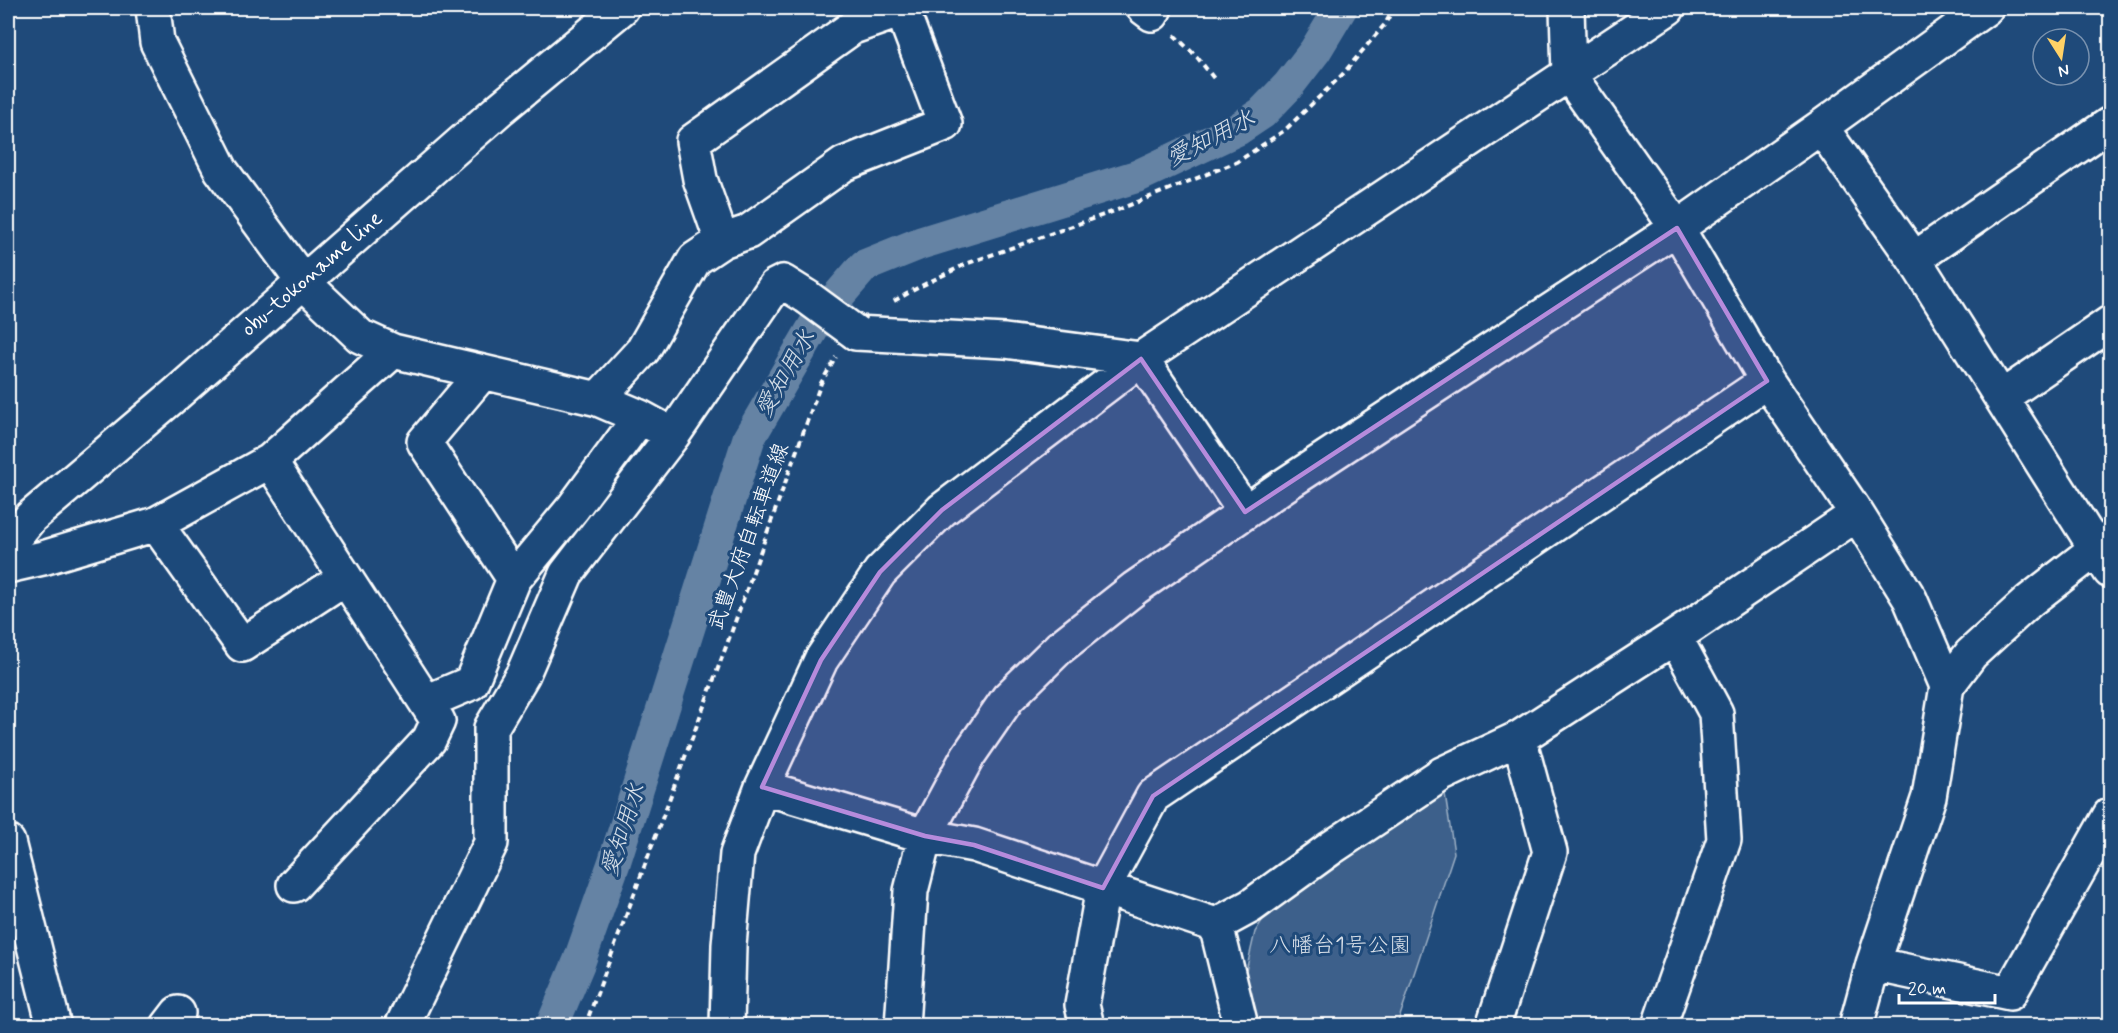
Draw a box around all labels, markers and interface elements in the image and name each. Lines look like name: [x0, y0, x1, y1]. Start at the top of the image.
north arrow: [2031, 27, 2091, 87]
text: N: [2056, 59, 2071, 82]
water label: 愛知用水: [1161, 103, 1261, 175]
street label: obu-tokoname line: [235, 205, 389, 343]
water label: 愛知用水: [749, 325, 823, 423]
street label: 武豊大府自転車道線: [702, 439, 796, 635]
water label: 愛知用水: [594, 780, 654, 880]
park label: 八幡台1号公園: [1269, 932, 1411, 960]
scale bar: [1899, 967, 1995, 1005]
text: 20 m: [1908, 977, 1946, 1001]

